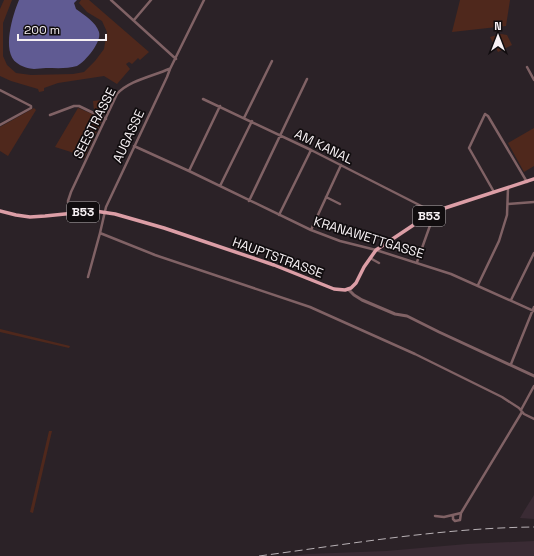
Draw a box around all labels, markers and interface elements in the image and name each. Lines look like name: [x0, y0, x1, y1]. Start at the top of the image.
scale bar: [18, 16, 106, 42]
north arrow: [478, 16, 518, 56]
text: N: [494, 19, 502, 33]
text: 200 m: [24, 22, 60, 38]
street label: SEESTRASSE: [69, 85, 120, 162]
street label: AUGASSE: [109, 107, 148, 165]
street label: AM KANAL: [292, 125, 356, 168]
road number: B53: [67, 202, 99, 222]
road number: B53: [413, 206, 445, 226]
street label: KRANAWETTGASSE: [312, 213, 426, 262]
street label: HAUPTSTRASSE: [230, 233, 325, 282]

